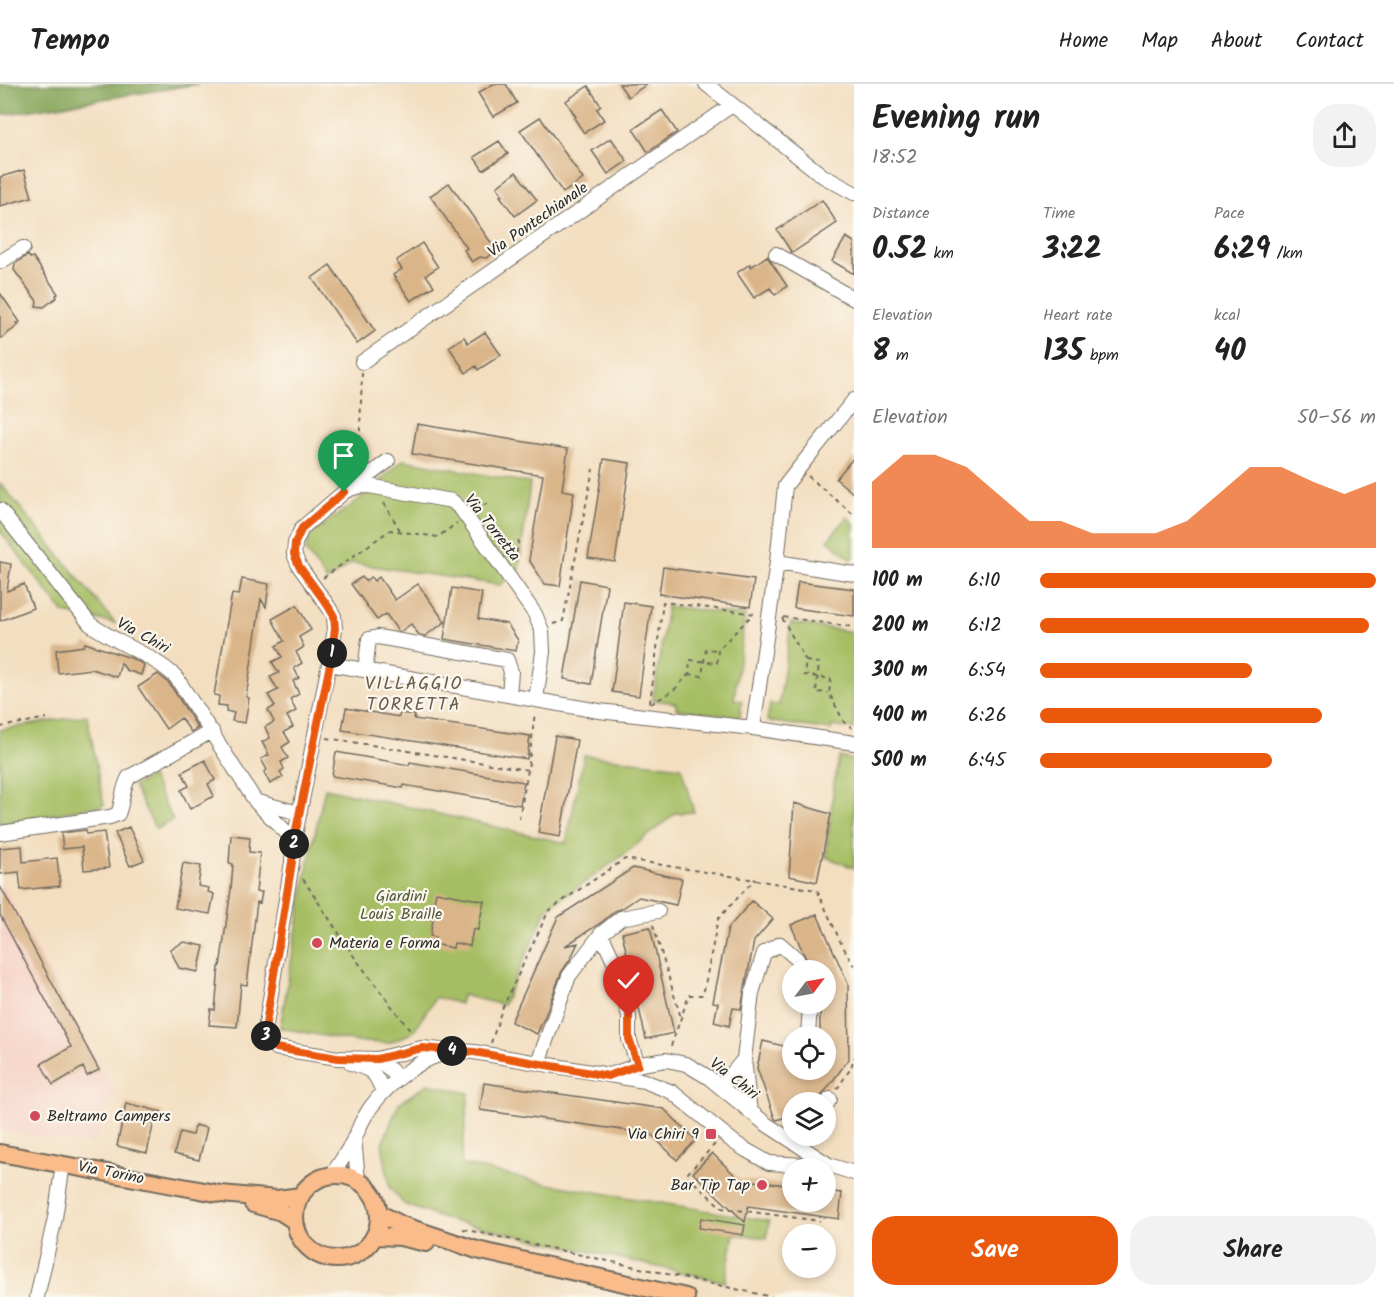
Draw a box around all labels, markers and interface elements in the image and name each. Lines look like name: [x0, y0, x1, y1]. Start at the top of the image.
text: Tempo: [30, 19, 110, 64]
text: Home: [1059, 25, 1108, 58]
text: Map: [1141, 25, 1178, 58]
text: About: [1211, 25, 1262, 58]
text: Contact: [1295, 25, 1364, 58]
text: Evening run: [872, 93, 1040, 146]
button: share: [1313, 104, 1376, 167]
text: 18:52: [872, 142, 918, 174]
street label: Via Pontechianale: [482, 176, 594, 264]
text: Distance: [872, 201, 930, 226]
text: Time: [1043, 201, 1075, 226]
text: Pace: [1214, 201, 1245, 226]
text: 0.52: [872, 226, 927, 274]
text: 3:22: [1043, 226, 1102, 274]
text: 6:29: [1214, 226, 1270, 274]
text: km: [927, 241, 954, 266]
text: /km: [1270, 241, 1303, 266]
text: Elevation: [872, 303, 933, 328]
text: Heart rate: [1043, 303, 1113, 328]
text: kcal: [1214, 303, 1240, 328]
text: 8: [872, 328, 890, 376]
text: 135: [1043, 328, 1084, 376]
text: 40: [1214, 328, 1246, 376]
text: m: [890, 343, 909, 368]
text: bpm: [1084, 343, 1119, 368]
text: Elevation: [872, 402, 948, 434]
text: 50–56 m: [1297, 402, 1376, 434]
pin: [318, 430, 369, 492]
icon: arrive: [327, 439, 360, 472]
street label: Via Torretta: [458, 489, 526, 567]
text: 100 m: [872, 565, 923, 597]
text: 6:10: [968, 565, 1000, 597]
text: 200 m: [872, 610, 928, 642]
text: 6:12: [968, 610, 1002, 642]
street label: Via Chiri: [112, 611, 175, 661]
pin: 1: [317, 638, 347, 668]
text: 1: [330, 640, 334, 665]
text: 300 m: [872, 655, 928, 687]
text: 6:54: [968, 655, 1006, 687]
district label: VILLAGGIO TORRETTA: [365, 670, 463, 720]
text: 400 m: [872, 700, 928, 732]
text: 6:26: [968, 700, 1007, 732]
text: 500 m: [872, 745, 927, 777]
text: 6:45: [968, 745, 1006, 777]
pin: 2: [279, 829, 309, 859]
text: 2: [289, 831, 299, 856]
park label: Giardini Louis Braille: [360, 884, 442, 927]
place label: Materia e Forma: [329, 931, 440, 956]
marker: Materia e Forma: [310, 936, 324, 950]
pin: [603, 955, 654, 1017]
north arrow: [782, 960, 836, 1014]
map controls: [782, 960, 836, 1278]
icon: check: [612, 964, 645, 997]
pin: 3: [251, 1021, 281, 1051]
text: 3: [262, 1023, 270, 1048]
button: locate: [782, 1026, 836, 1080]
pin: 4: [437, 1036, 467, 1066]
text: 4: [448, 1038, 456, 1063]
street label: Via Chiri: [704, 1052, 765, 1107]
button: layers: [782, 1092, 836, 1146]
place label: Beltramo Campers: [47, 1104, 171, 1129]
marker: Beltramo Campers: [28, 1109, 42, 1123]
place label: Via Chiri 9: [627, 1122, 699, 1147]
marker: Via Chiri 9: [704, 1127, 718, 1141]
street label: Via Torino: [76, 1154, 146, 1192]
button: +: [782, 1158, 836, 1212]
place label: Bar Tip Tap: [670, 1173, 750, 1198]
marker: Bar Tip Tap: [755, 1178, 769, 1192]
button: Save: [872, 1216, 1118, 1285]
button: Share: [1130, 1216, 1376, 1285]
button: −: [782, 1224, 836, 1278]

